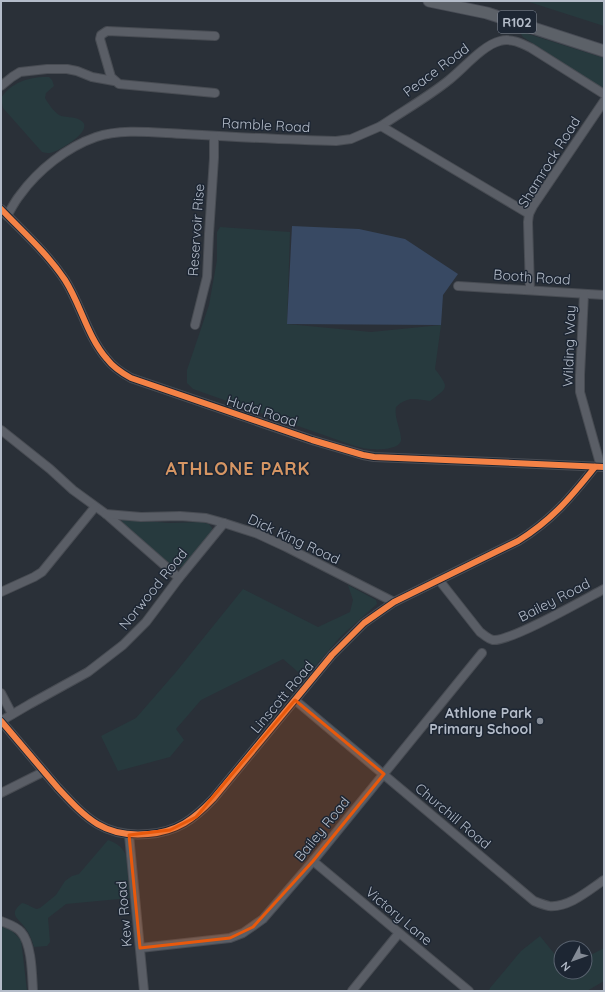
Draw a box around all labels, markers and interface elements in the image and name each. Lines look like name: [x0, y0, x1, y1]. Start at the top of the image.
road number: R102: [498, 11, 536, 33]
street label: Peace Road: [399, 39, 473, 101]
street label: Shamrock Road: [514, 113, 584, 211]
street label: Ramble Road: [221, 114, 311, 136]
street label: Reservoir Rise: [184, 183, 208, 277]
street label: Booth Road: [493, 265, 571, 289]
street label: Wilding Way: [559, 305, 579, 387]
street label: Hudd Road: [224, 391, 300, 431]
district label: ATHLONE PARK: [166, 457, 310, 480]
street label: Dick King Road: [245, 510, 343, 568]
street label: Norwood Road: [115, 545, 191, 633]
street label: Bailey Road: [515, 574, 593, 626]
street label: Linscott Road: [247, 657, 317, 737]
place label: Athlone Park Primary School: [429, 704, 532, 738]
marker: Athlone Park Primary School: [535, 716, 545, 726]
street label: Churchill Road: [411, 779, 495, 853]
street label: Bailey Road: [290, 793, 354, 865]
street label: Kew Road: [112, 880, 136, 948]
street label: Victory Lane: [362, 883, 436, 949]
north arrow: [553, 940, 593, 980]
text: N: [558, 959, 573, 974]

